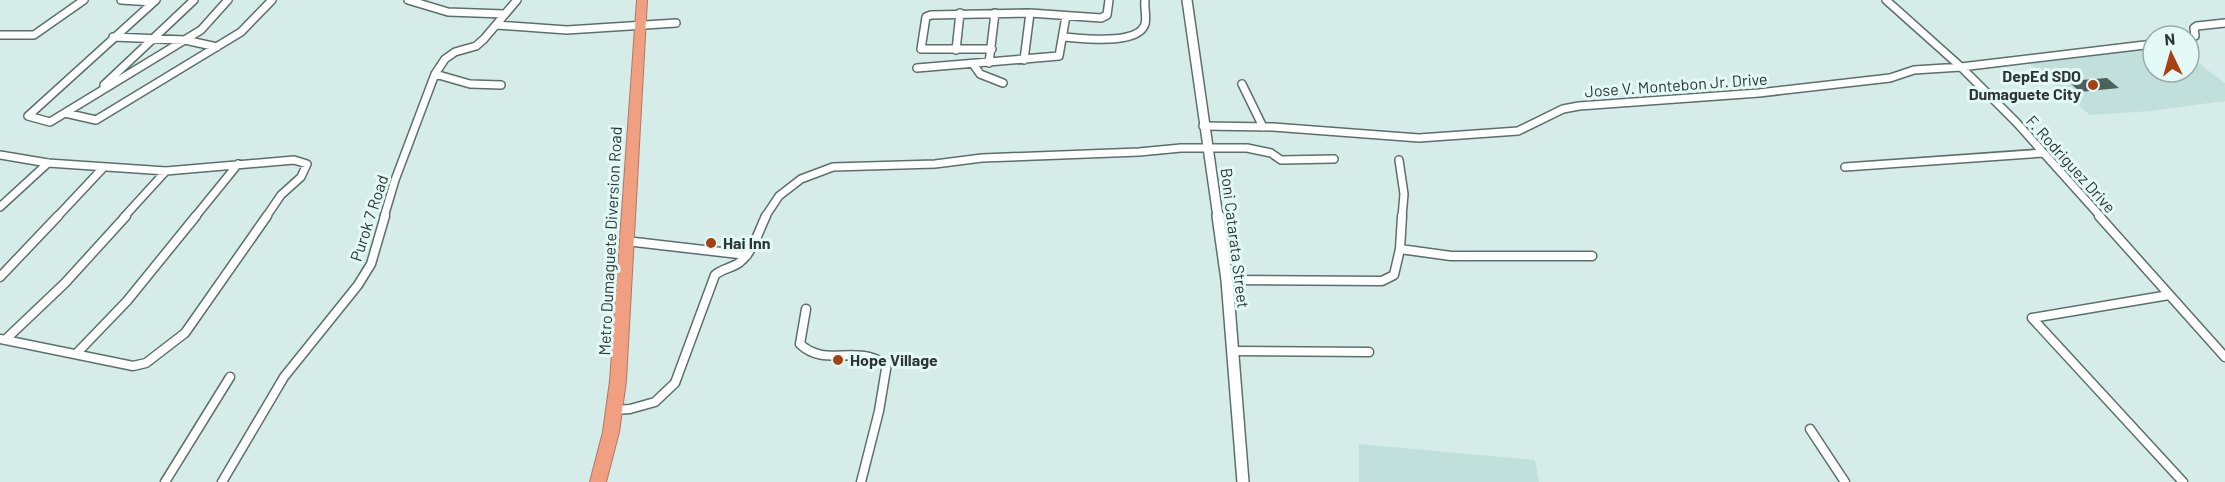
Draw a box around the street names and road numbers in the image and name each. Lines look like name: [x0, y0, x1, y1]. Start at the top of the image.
street label: Jose V. Montebon Jr. Drive: [1584, 69, 1768, 100]
street label: F. Rodriguez Drive: [2023, 111, 2120, 216]
street label: Metro Dumaguete Diversion Road: [594, 126, 625, 356]
street label: Boni Catarata Street: [1217, 167, 1254, 309]
street label: Purok 7 Road: [346, 172, 391, 264]

